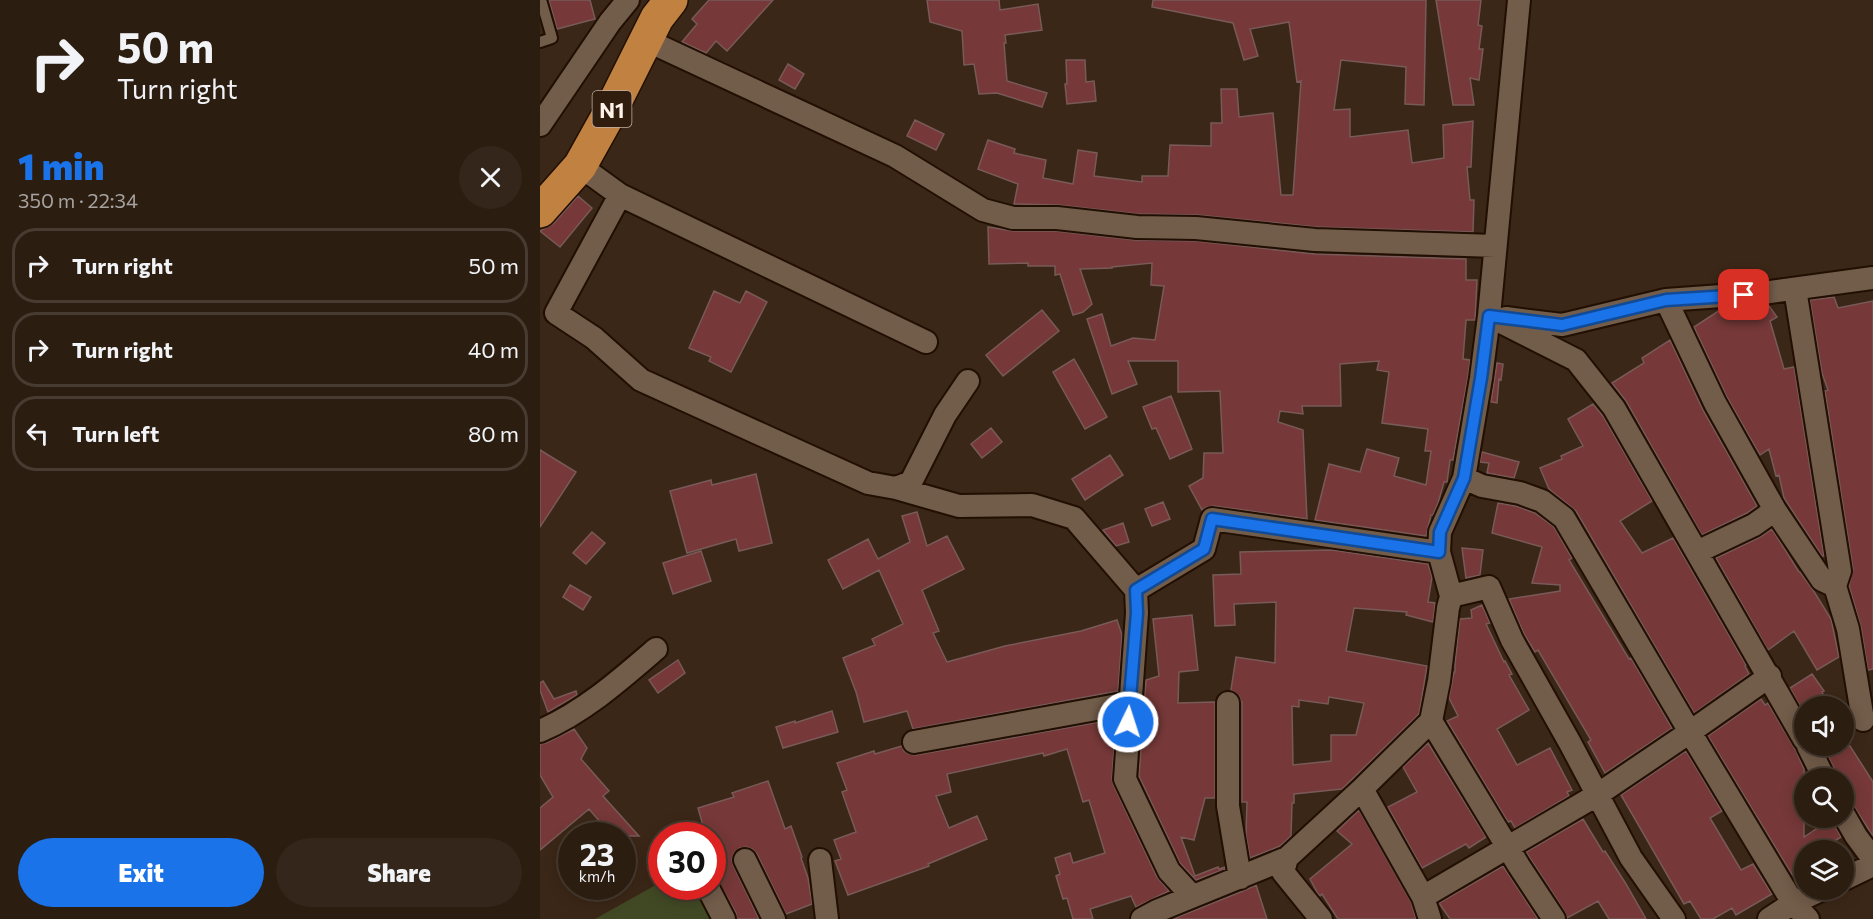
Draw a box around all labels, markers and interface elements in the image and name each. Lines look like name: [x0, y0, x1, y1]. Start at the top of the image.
text: 50 m: [117, 20, 214, 72]
icon: right: [18, 24, 96, 102]
text: Turn right: [117, 72, 237, 105]
road number: N1: [592, 91, 632, 127]
text: 1 min: [18, 143, 104, 187]
button: close: [459, 146, 522, 209]
text: 350 m · 22:34: [18, 188, 138, 212]
icon: right: [21, 249, 54, 282]
text: Turn right: [72, 252, 173, 279]
text: 50 m: [469, 252, 519, 279]
pin: [1718, 269, 1769, 320]
icon: arrive: [1727, 278, 1760, 311]
icon: right: [21, 333, 54, 366]
text: Turn right: [72, 336, 173, 363]
text: 40 m: [468, 336, 519, 363]
icon: left: [21, 417, 54, 450]
text: Turn left: [72, 420, 159, 447]
text: 80 m: [468, 420, 519, 447]
position arrow: [1096, 690, 1160, 754]
map controls: [1794, 696, 1854, 900]
button: sound: [1794, 696, 1854, 756]
button: search: [1794, 768, 1854, 828]
speed limit sign: 30: [648, 822, 726, 900]
text: 23: [580, 835, 614, 872]
button: Exit: [18, 838, 264, 907]
button: Share: [276, 838, 522, 907]
button: layers: [1794, 840, 1854, 900]
text: km/h: [579, 867, 615, 885]

